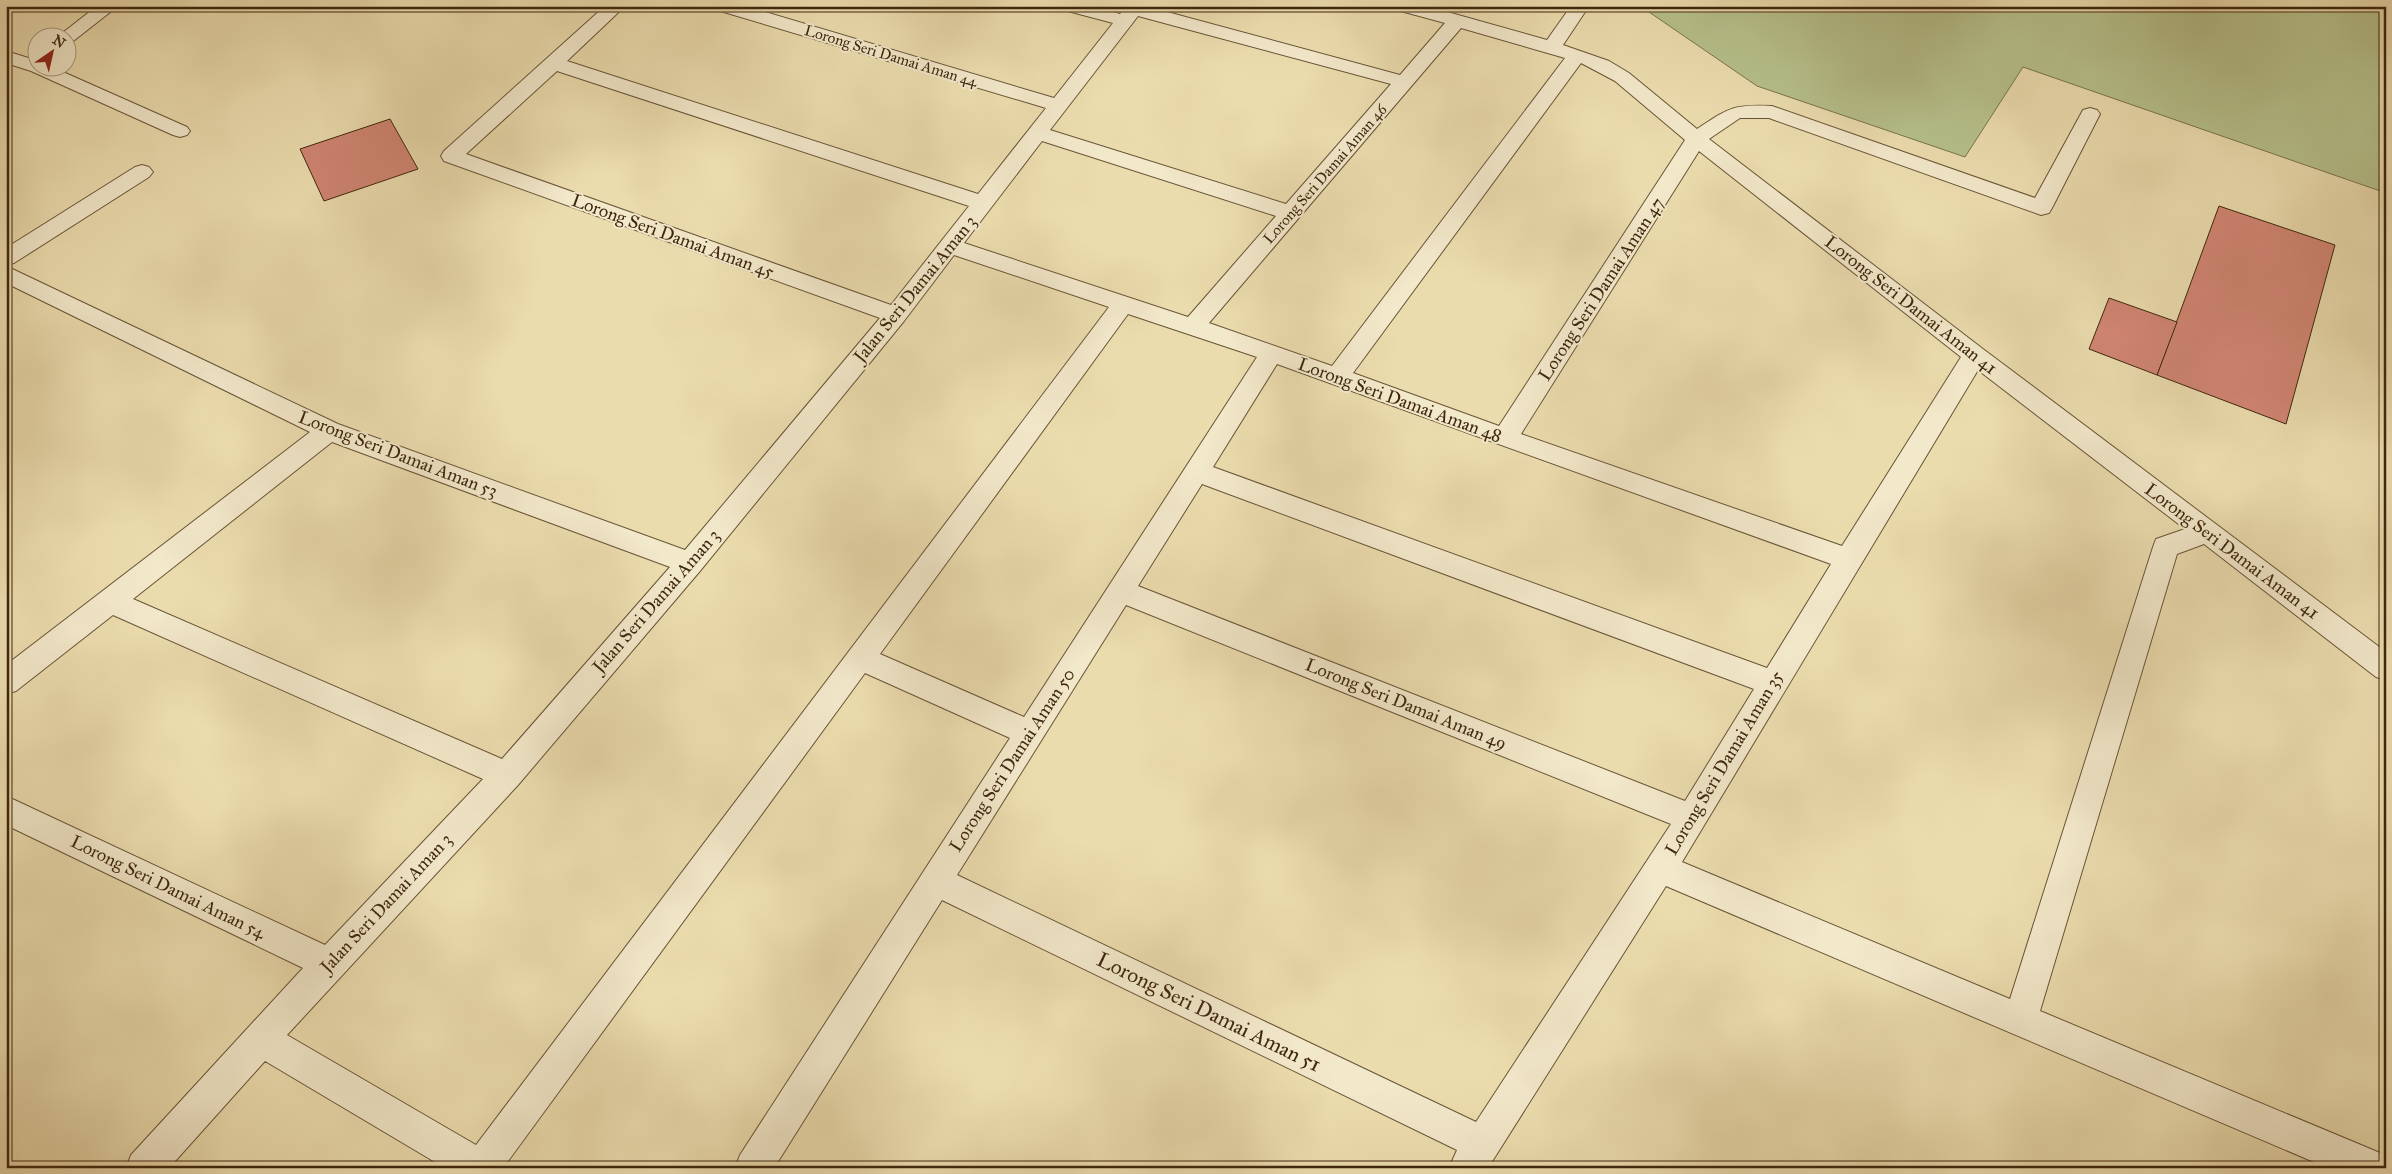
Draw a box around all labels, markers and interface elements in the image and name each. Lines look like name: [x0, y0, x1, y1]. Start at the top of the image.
street label: Lorong Seri Damai Aman 44: [802, 21, 980, 91]
north arrow: [28, 28, 78, 78]
text: N: [49, 31, 69, 52]
street label: Lorong Seri Damai Aman 46: [1259, 100, 1391, 247]
street label: Lorong Seri Damai Aman 45: [568, 189, 778, 284]
street label: Lorong Seri Damai Aman 47: [1533, 193, 1669, 385]
street label: Jalan Seri Damai Aman 3: [848, 211, 982, 369]
street label: Lorong Seri Damai Aman 41: [1820, 231, 2002, 380]
street label: Lorong Seri Damai Aman 48: [1295, 353, 1505, 448]
street label: Lorong Seri Damai Aman 53: [295, 406, 501, 503]
street label: Lorong Seri Damai Aman 41: [2140, 478, 2324, 625]
street label: Jalan Seri Damai Aman 3: [586, 525, 725, 679]
street label: Lorong Seri Damai Aman 49: [1302, 653, 1510, 755]
street label: Lorong Seri Damai Aman 50: [944, 664, 1080, 856]
street label: Lorong Seri Damai Aman 35: [1660, 666, 1789, 860]
street label: Jalan Seri Damai Aman 3: [314, 829, 457, 980]
street label: Lorong Seri Damai Aman 54: [67, 830, 270, 945]
street label: Lorong Seri Damai Aman 51: [1093, 946, 1325, 1078]

